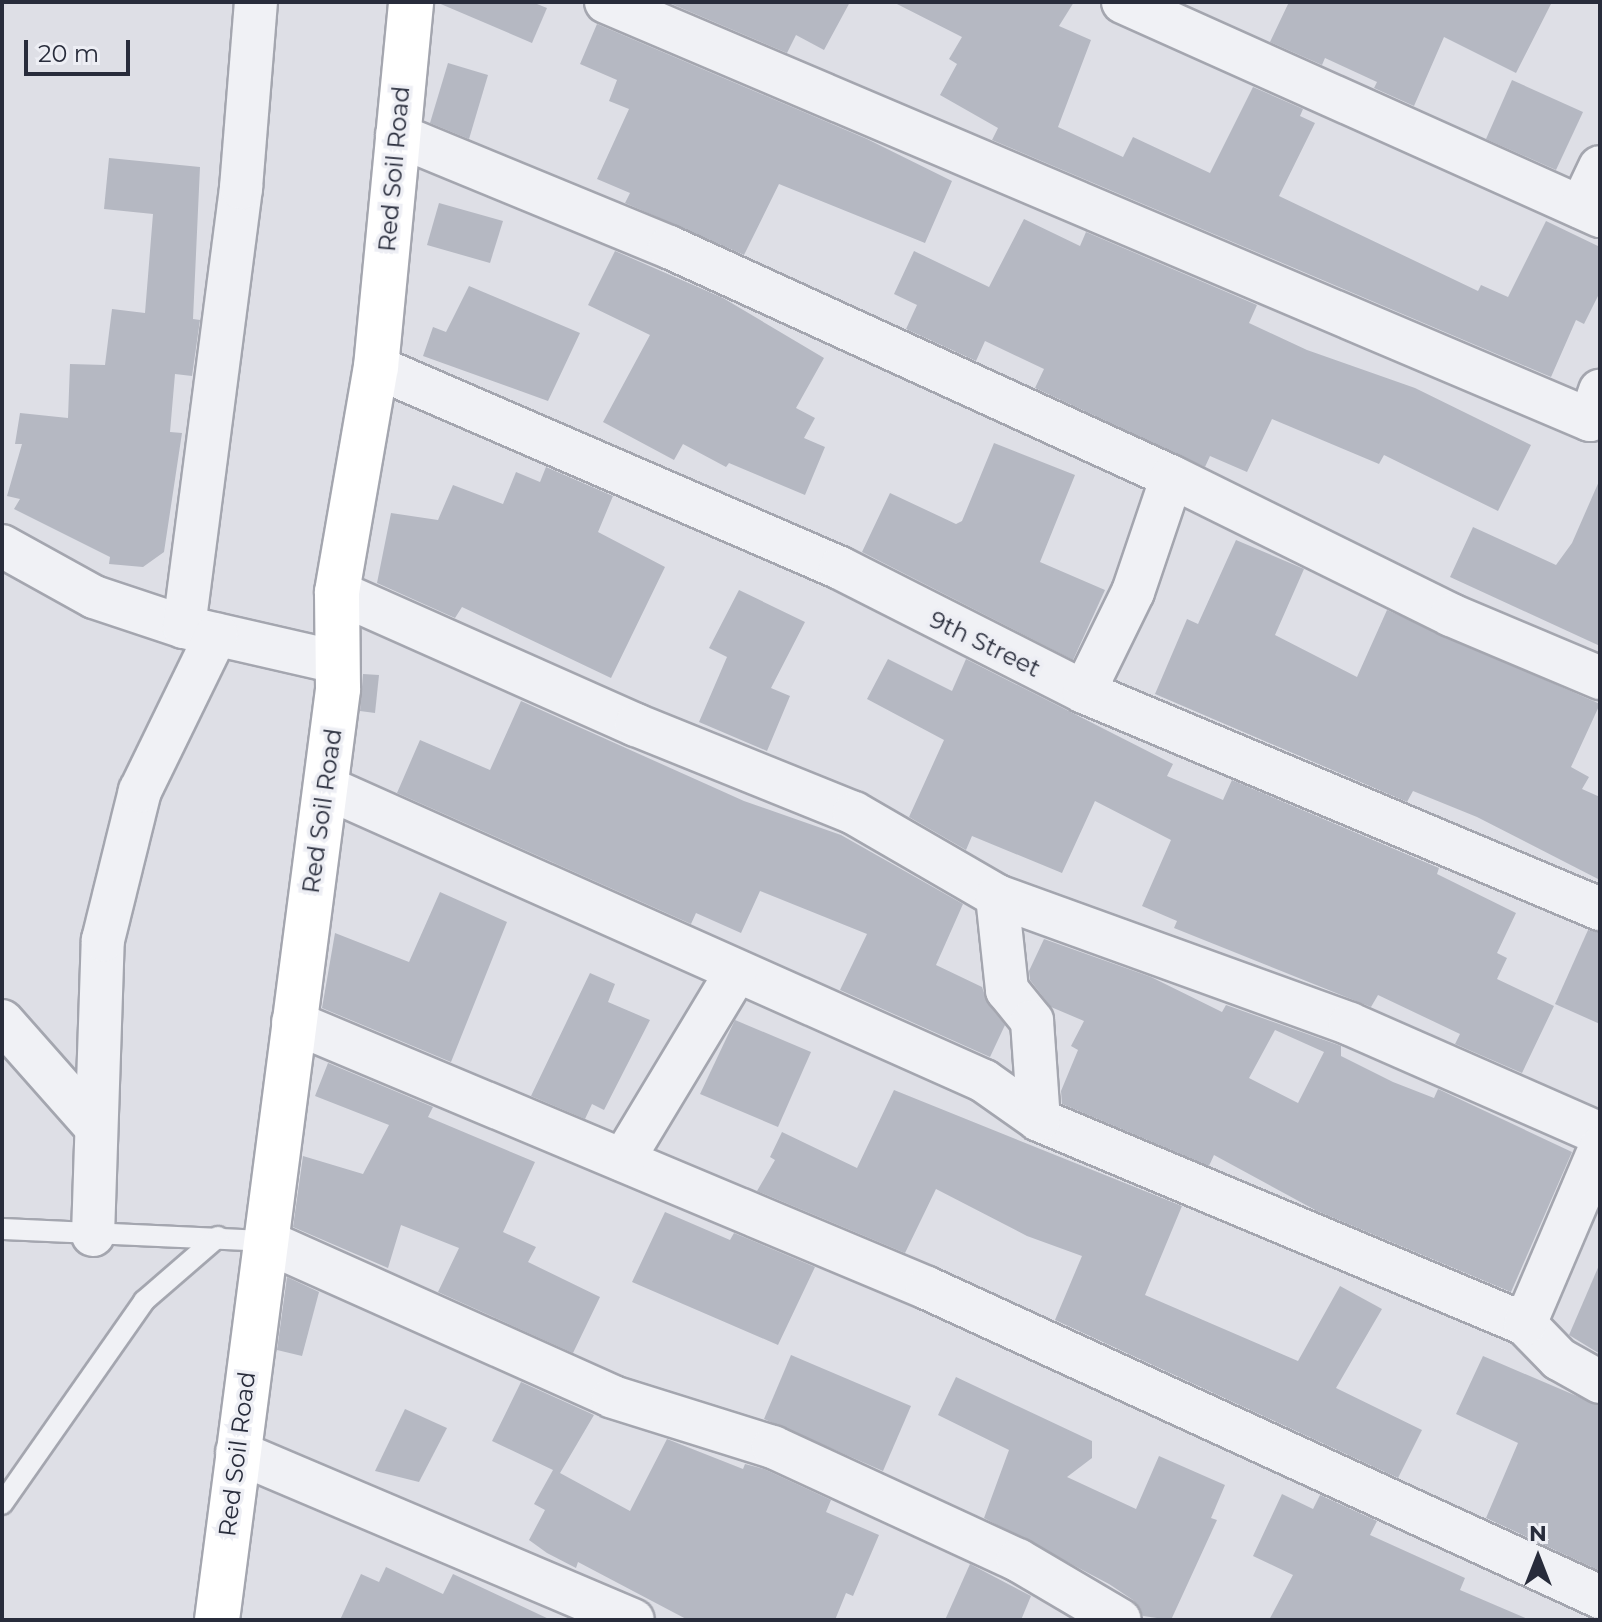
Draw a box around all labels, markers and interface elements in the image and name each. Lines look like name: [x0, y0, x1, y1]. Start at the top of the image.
scale bar: [28, 24, 134, 74]
text: 20 m: [38, 39, 99, 68]
street label: Red Soil Road: [372, 85, 416, 253]
street label: 9th Street: [925, 605, 1045, 683]
street label: Red Soil Road: [296, 727, 348, 895]
street label: Red Soil Road: [213, 1370, 261, 1538]
north arrow: [1498, 1518, 1578, 1598]
text: N: [1529, 1520, 1547, 1547]

